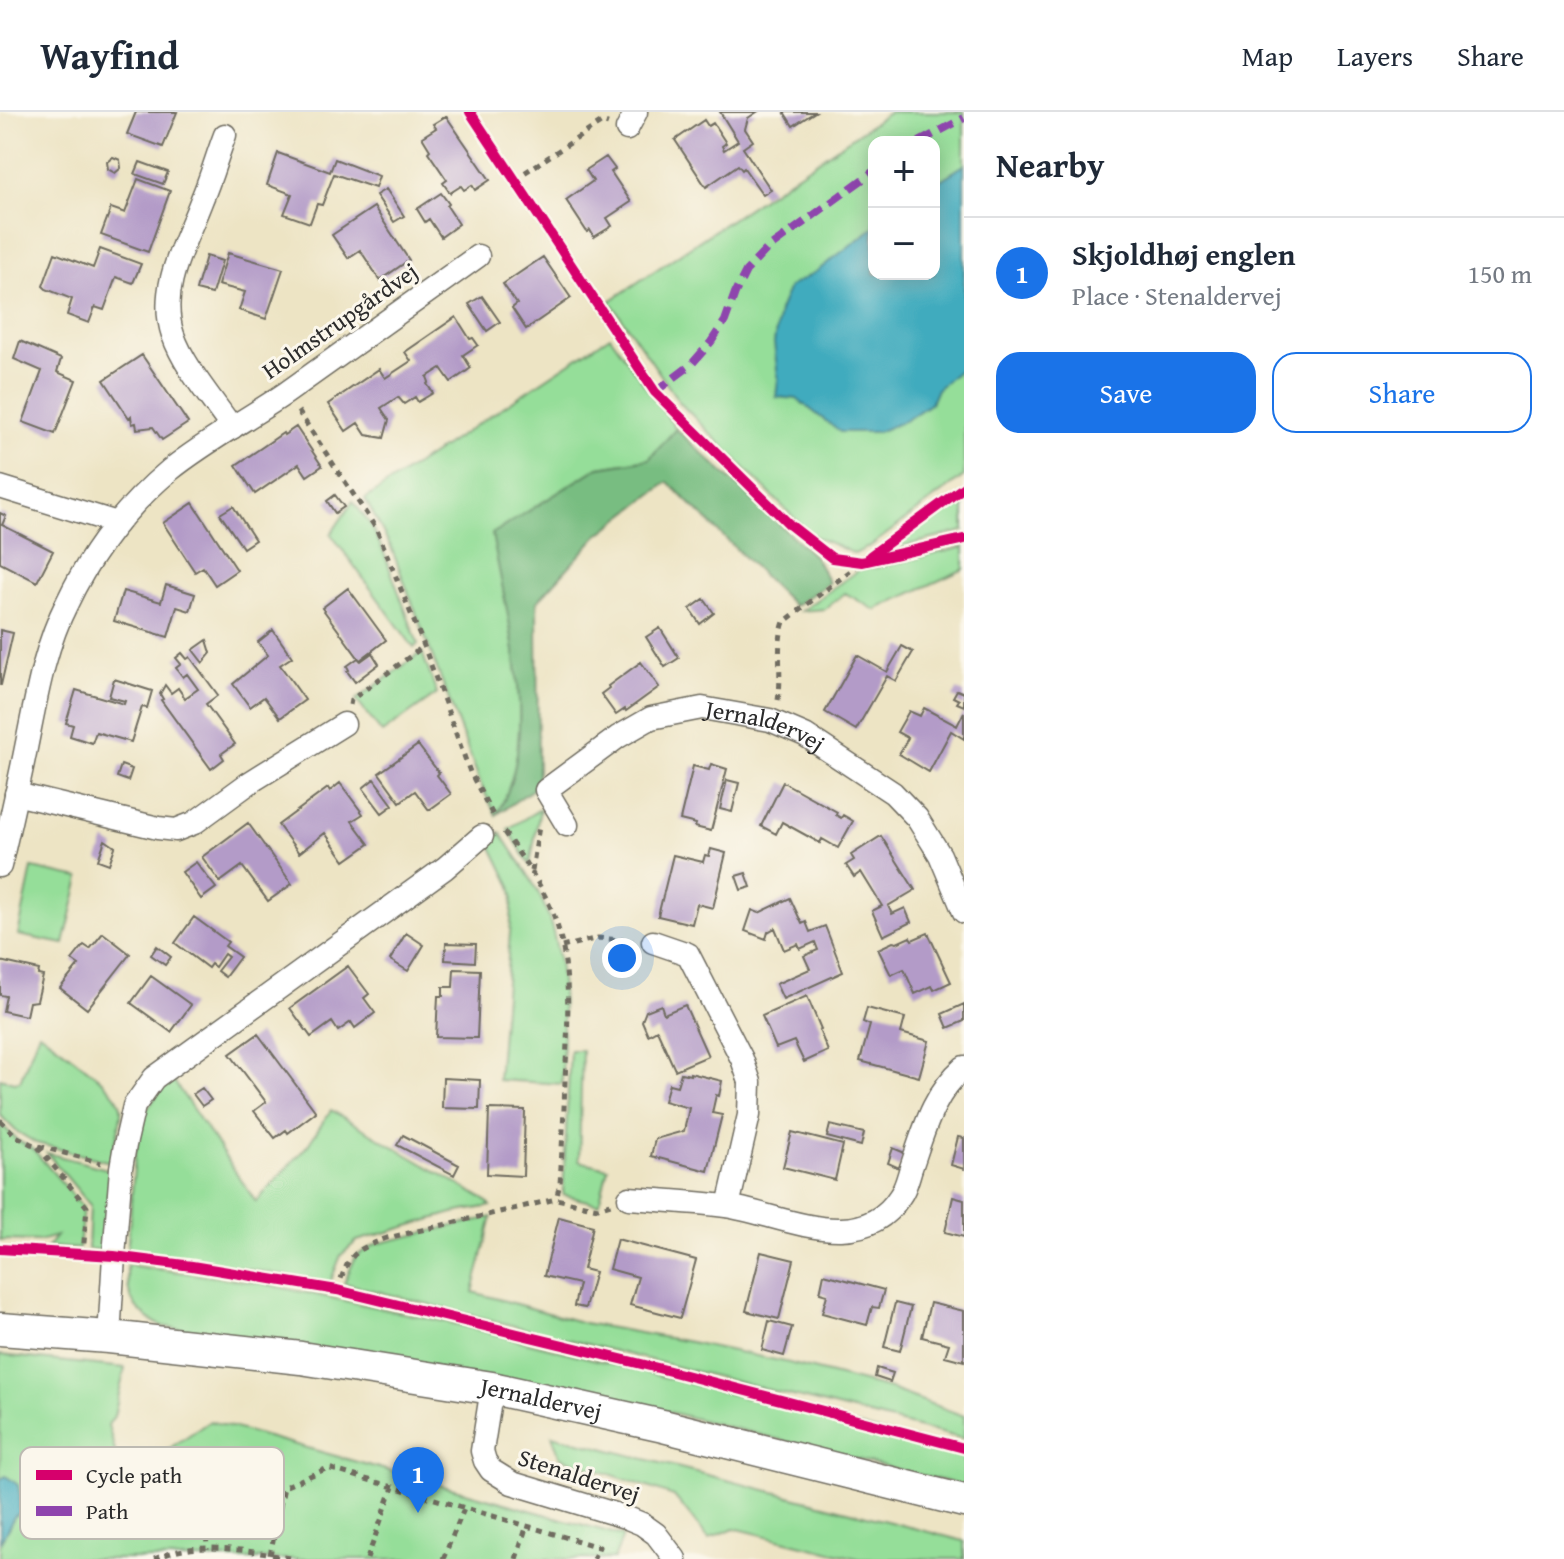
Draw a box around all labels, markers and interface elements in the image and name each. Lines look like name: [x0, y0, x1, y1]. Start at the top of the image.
text: Wayfind: [40, 27, 179, 83]
text: Map: [1242, 35, 1293, 76]
text: Layers: [1337, 35, 1413, 76]
text: Share: [1457, 35, 1524, 76]
map controls: [868, 136, 940, 280]
button: +: [868, 136, 940, 208]
text: Nearby: [996, 140, 1105, 189]
button: −: [868, 208, 940, 280]
text: Skjoldhøj englen: [1072, 232, 1295, 276]
street label: Holmstrupgårdvej: [255, 254, 425, 387]
text: 1: [1015, 254, 1029, 293]
text: 150 m: [1467, 254, 1532, 293]
text: Place · Stenaldervej: [1072, 276, 1282, 315]
button: Save: [996, 352, 1256, 433]
button: Share: [1272, 352, 1532, 433]
street label: Jernaldervej: [700, 690, 832, 760]
your location: [602, 938, 642, 978]
street label: Jernaldervej: [475, 1368, 605, 1429]
street label: Stenaldervej: [514, 1439, 645, 1512]
legend: [20, 1447, 284, 1539]
pin: 1: [392, 1447, 444, 1513]
text: Cycle path: [86, 1459, 183, 1491]
text: Path: [86, 1495, 129, 1527]

